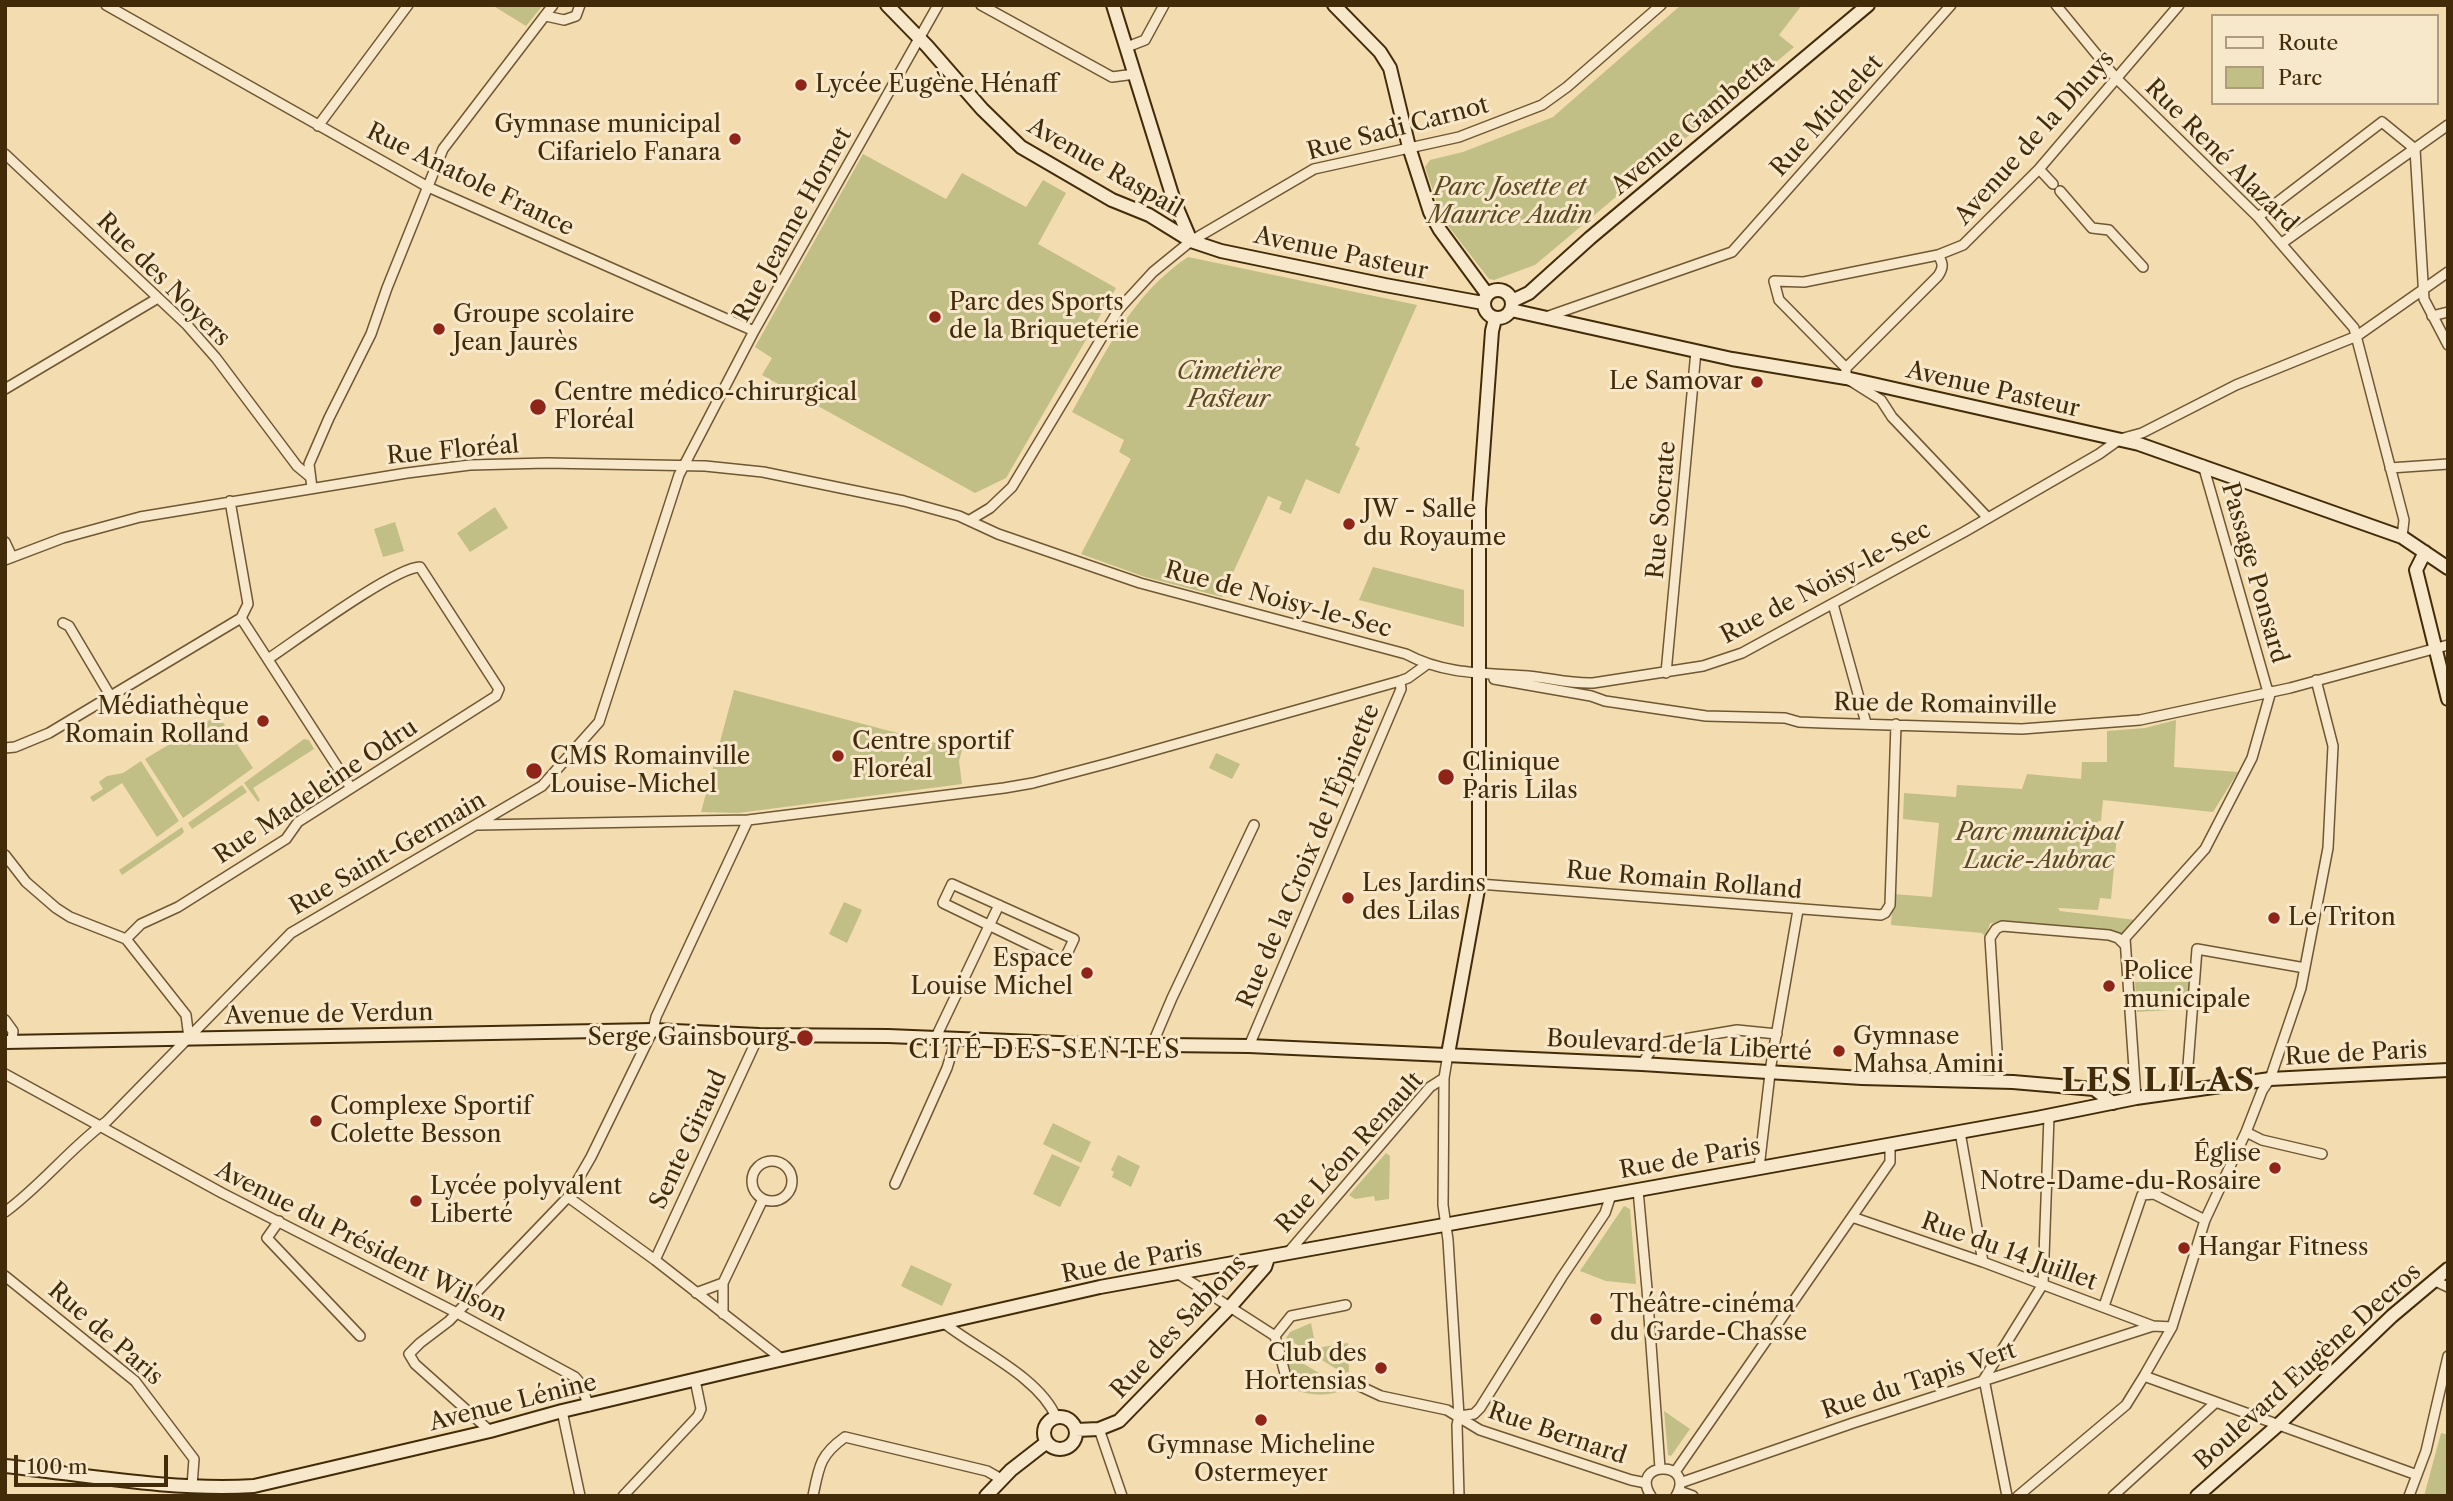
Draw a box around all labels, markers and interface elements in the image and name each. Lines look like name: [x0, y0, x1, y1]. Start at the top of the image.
legend: [2212, 14, 2439, 105]
text: Route: [2278, 30, 2338, 55]
street label: Avenue de la Dhuys: [1949, 45, 2121, 231]
street label: Avenue Gambetta: [1606, 49, 1780, 201]
street label: Rue Michelet: [1765, 49, 1889, 183]
text: Parc: [2278, 65, 2322, 90]
place label: Lycée Eugène Hénaff: [815, 71, 1058, 99]
street label: Rue René Alazard: [2138, 73, 2304, 239]
marker: Lycée Eugène Hénaff: [793, 77, 809, 93]
street label: Rue Sadi Carnot: [1304, 91, 1492, 167]
place label: Gymnase municipal Cifarielo Fanara: [494, 111, 721, 167]
street label: Avenue Raspail: [1022, 112, 1188, 224]
street label: Rue Anatole France: [362, 117, 578, 243]
street label: Rue Jeanne Hornet: [728, 123, 858, 327]
marker: Gymnase municipal Cifarielo Fanara: [727, 131, 743, 147]
park label: Parc Josette et Maurice Audin: [1428, 174, 1592, 230]
street label: Rue des Noyers: [90, 207, 236, 353]
street label: Avenue Pasteur: [1251, 222, 1431, 286]
place label: Parc des Sports de la Briqueterie: [949, 289, 1139, 345]
place label: Groupe scolaire Jean Jaurès: [453, 301, 634, 357]
marker: Parc des Sports de la Briqueterie: [927, 309, 943, 325]
marker: Groupe scolaire Jean Jaurès: [431, 321, 447, 337]
street label: Avenue Pasteur: [1904, 356, 2082, 424]
park label: Cimetière Pasteur: [1177, 358, 1281, 414]
place label: Le Samovar: [1609, 368, 1743, 396]
marker: Le Samovar: [1749, 374, 1765, 390]
place label: Centre médico-chirurgical Floréal: [554, 379, 857, 435]
marker: Centre médico-chirurgical Floréal: [528, 397, 548, 417]
street label: Rue Floréal: [386, 431, 520, 471]
street label: Rue Socrate: [1642, 440, 1682, 580]
street label: Passage Ponsard: [2214, 479, 2294, 667]
place label: JW - Salle du Royaume: [1363, 496, 1506, 552]
street label: Rue de Noisy-le-Sec: [1716, 515, 1936, 651]
marker: JW - Salle du Royaume: [1341, 516, 1357, 532]
street label: Rue de Noisy-le-Sec: [1161, 556, 1395, 644]
street label: Rue de Romainville: [1833, 689, 2057, 721]
place label: Médiathèque Romain Rolland: [65, 693, 249, 749]
street label: Rue de la Croix de l'Épinette: [1232, 700, 1386, 1012]
street label: Rue Madeleine Odru: [209, 713, 423, 871]
marker: Médiathèque Romain Rolland: [255, 713, 271, 729]
place label: Centre sportif Floréal: [852, 728, 1012, 784]
place label: CMS Romainville Louise-Michel: [550, 743, 750, 799]
marker: Centre sportif Floréal: [830, 748, 846, 764]
place label: Clinique Paris Lilas: [1462, 749, 1578, 805]
marker: CMS Romainville Louise-Michel: [524, 761, 544, 781]
marker: Clinique Paris Lilas: [1436, 767, 1456, 787]
street label: Rue Saint-Germain: [285, 786, 491, 922]
park label: Parc municipal Lucie-Aubrac: [1956, 819, 2122, 875]
street label: Rue Romain Rolland: [1565, 856, 1803, 906]
place label: Les Jardins des Lilas: [1362, 870, 1486, 926]
marker: Les Jardins des Lilas: [1340, 890, 1356, 906]
place label: Le Triton: [2288, 904, 2396, 932]
marker: Le Triton: [2266, 910, 2282, 926]
place label: Espace Louise Michel: [910, 945, 1073, 1001]
place label: Police municipale: [2123, 958, 2250, 1014]
marker: Espace Louise Michel: [1079, 965, 1095, 981]
marker: Police municipale: [2101, 978, 2117, 994]
street label: Avenue de Verdun: [224, 999, 434, 1031]
place label: Gymnase Mahsa Amini: [1853, 1023, 2004, 1079]
place label: Serge Gainsbourg: [587, 1024, 789, 1052]
street label: Boulevard de la Liberté: [1546, 1025, 1812, 1067]
marker: Serge Gainsbourg: [795, 1028, 815, 1048]
district label: CITÉ DES SENTES: [910, 1034, 1180, 1066]
street label: Rue de Paris: [2284, 1036, 2428, 1072]
marker: Gymnase Mahsa Amini: [1831, 1043, 1847, 1059]
district label: LES LILAS: [2063, 1063, 2255, 1101]
street label: Sente Giraud: [644, 1066, 734, 1214]
street label: Rue Léon Renault: [1270, 1067, 1430, 1239]
place label: Complexe Sportif Colette Besson: [330, 1093, 531, 1149]
marker: Complexe Sportif Colette Besson: [308, 1113, 324, 1129]
street label: Rue de Paris: [1617, 1132, 1763, 1186]
place label: Église Notre-Dame-du-Rosaire: [1980, 1140, 2261, 1196]
street label: Avenue du Président Wilson: [210, 1156, 512, 1328]
marker: Église Notre-Dame-du-Rosaire: [2267, 1160, 2283, 1176]
place label: Lycée polyvalent Liberté: [430, 1173, 622, 1229]
marker: Lycée polyvalent Liberté: [408, 1193, 424, 1209]
street label: Rue du 14 Juillet: [1917, 1207, 2101, 1297]
street label: Rue de Paris: [1059, 1234, 1205, 1290]
place label: Hangar Fitness: [2198, 1234, 2368, 1262]
marker: Hangar Fitness: [2176, 1240, 2192, 1256]
street label: Rue des Sablons: [1105, 1249, 1253, 1405]
street label: Boulevard Eugène Decros: [2189, 1258, 2427, 1476]
street label: Rue de Paris: [42, 1276, 168, 1392]
place label: Théâtre-cinéma du Garde-Chasse: [1610, 1291, 1807, 1347]
marker: Théâtre-cinéma du Garde-Chasse: [1588, 1311, 1604, 1327]
street label: Rue du Tapis Vert: [1818, 1336, 2020, 1426]
place label: Club des Hortensias: [1244, 1340, 1367, 1396]
marker: Club des Hortensias: [1373, 1360, 1389, 1376]
street label: Avenue Lénine: [426, 1368, 600, 1438]
street label: Rue Bernard: [1484, 1397, 1630, 1471]
marker: Gymnase Micheline Ostermeyer: [1253, 1412, 1269, 1428]
place label: Gymnase Micheline Ostermeyer: [1147, 1432, 1375, 1488]
scale bar: [18, 1442, 172, 1486]
text: 100 m: [27, 1454, 88, 1479]

